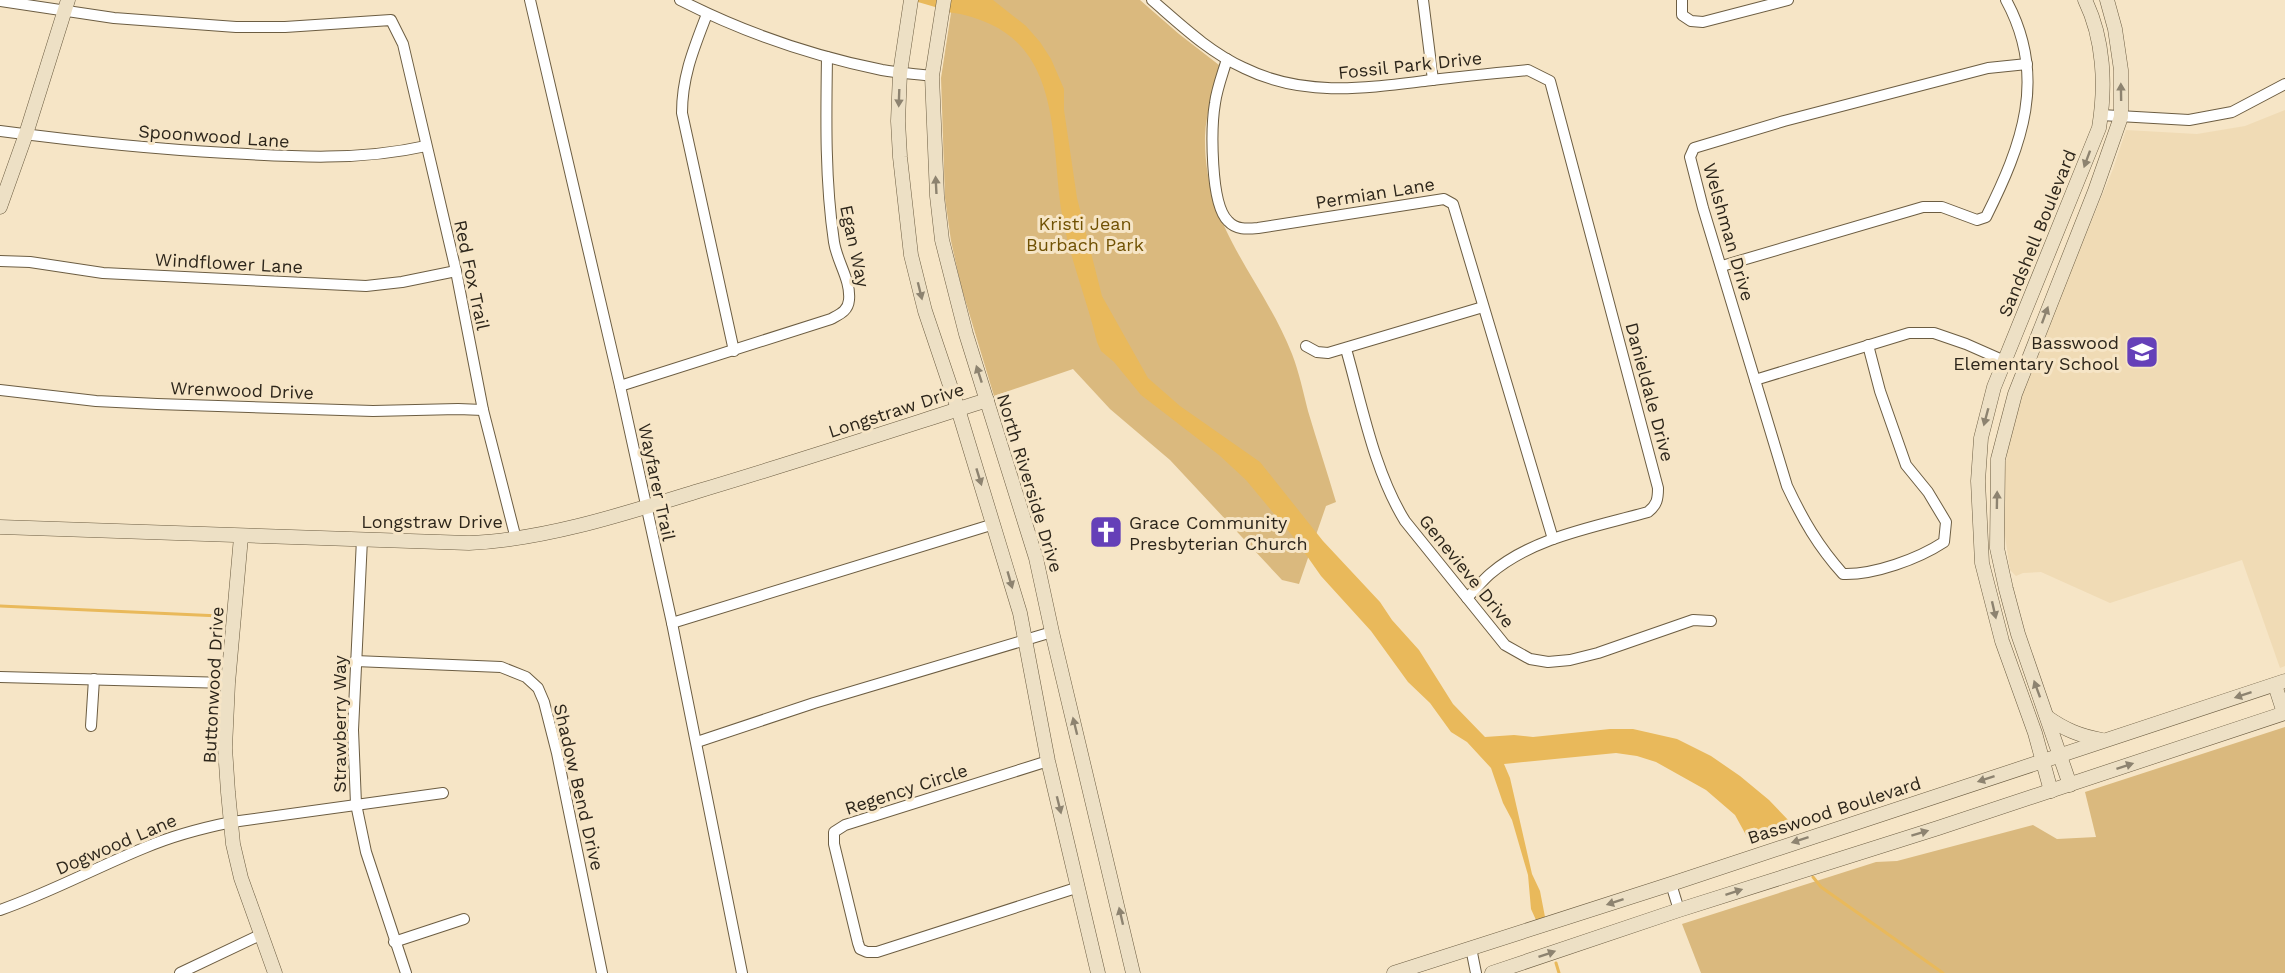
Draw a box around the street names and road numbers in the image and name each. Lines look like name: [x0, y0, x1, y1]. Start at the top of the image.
street label: Fossil Park Drive: [1337, 47, 1483, 83]
street label: Spoonwood Lane: [138, 120, 290, 152]
street label: Sandshell Boulevard: [1994, 146, 2080, 320]
street label: Welshman Drive: [1699, 161, 1759, 303]
street label: Permian Lane: [1314, 173, 1436, 213]
street label: Egan Way: [836, 203, 874, 290]
street label: Red Fox Trail: [450, 218, 494, 332]
street label: Windflower Lane: [154, 249, 304, 277]
street label: Danieldale Drive: [1621, 320, 1679, 464]
street label: Wrenwood Drive: [170, 377, 314, 403]
street label: Longstraw Drive: [825, 378, 967, 442]
street label: North Riverside Drive: [993, 391, 1067, 575]
street label: Wayfarer Trail: [634, 421, 680, 543]
street label: Genevieve Drive: [1415, 510, 1519, 632]
street label: Longstraw Drive: [361, 511, 503, 532]
street label: Buttonwood Drive: [198, 606, 228, 764]
street label: Strawberry Way: [329, 654, 350, 793]
street label: Shadow Bend Drive: [550, 701, 608, 873]
street label: Regency Circle: [842, 759, 970, 819]
street label: Basswood Boulevard: [1745, 772, 1923, 848]
street label: Dogwood Lane: [52, 809, 180, 879]

